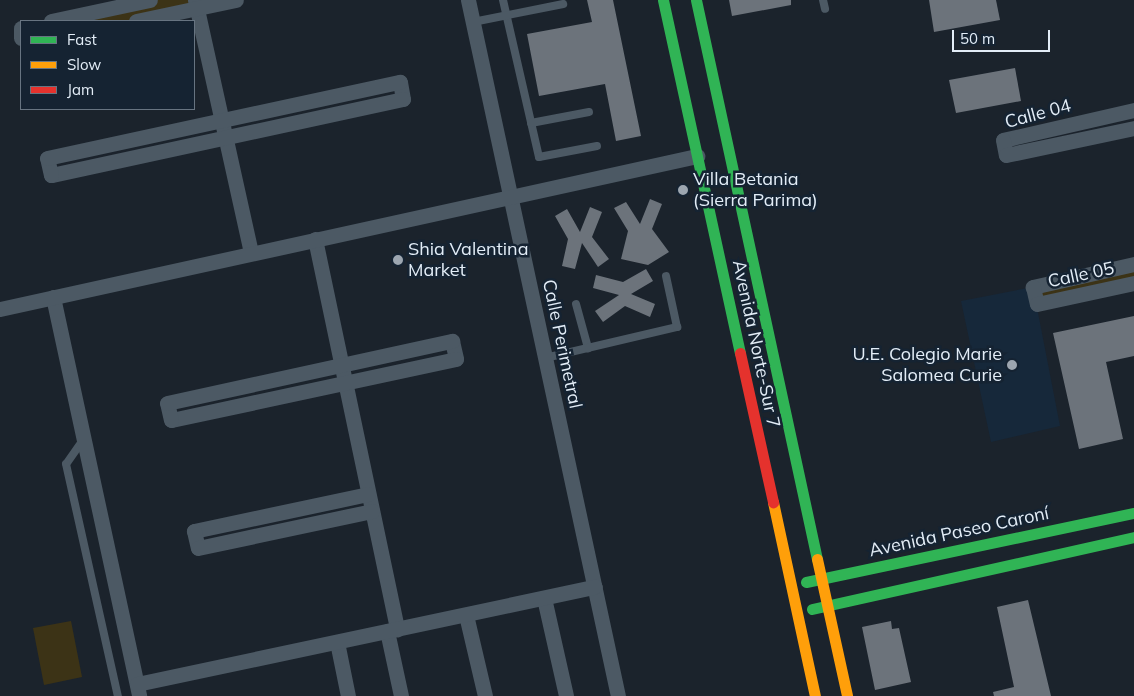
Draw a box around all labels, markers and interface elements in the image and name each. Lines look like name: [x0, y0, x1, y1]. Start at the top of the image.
legend: [20, 20, 195, 110]
scale bar: [954, 20, 1052, 52]
text: 50 m: [960, 29, 995, 48]
text: Fast: [67, 30, 97, 49]
text: Slow: [67, 55, 101, 74]
text: Jam: [67, 80, 94, 99]
street label: Calle 04: [1003, 95, 1073, 133]
place label: Villa Betania (Sierra Parima): [693, 169, 818, 212]
marker: Villa Betania (Sierra Parima): [677, 184, 689, 196]
place label: Shia Valentina Market: [408, 239, 528, 282]
marker: Shia Valentina Market: [392, 254, 404, 266]
street label: Calle 05: [1046, 257, 1116, 293]
street label: Avenida Norte-Sur 7: [728, 258, 784, 430]
street label: Calle Perimetral: [538, 278, 586, 410]
place label: U.E. Colegio Marie Salomea Curie: [853, 344, 1002, 386]
marker: U.E. Colegio Marie Salomea Curie: [1006, 359, 1018, 371]
street label: Avenida Paseo Caroní: [867, 502, 1051, 562]

